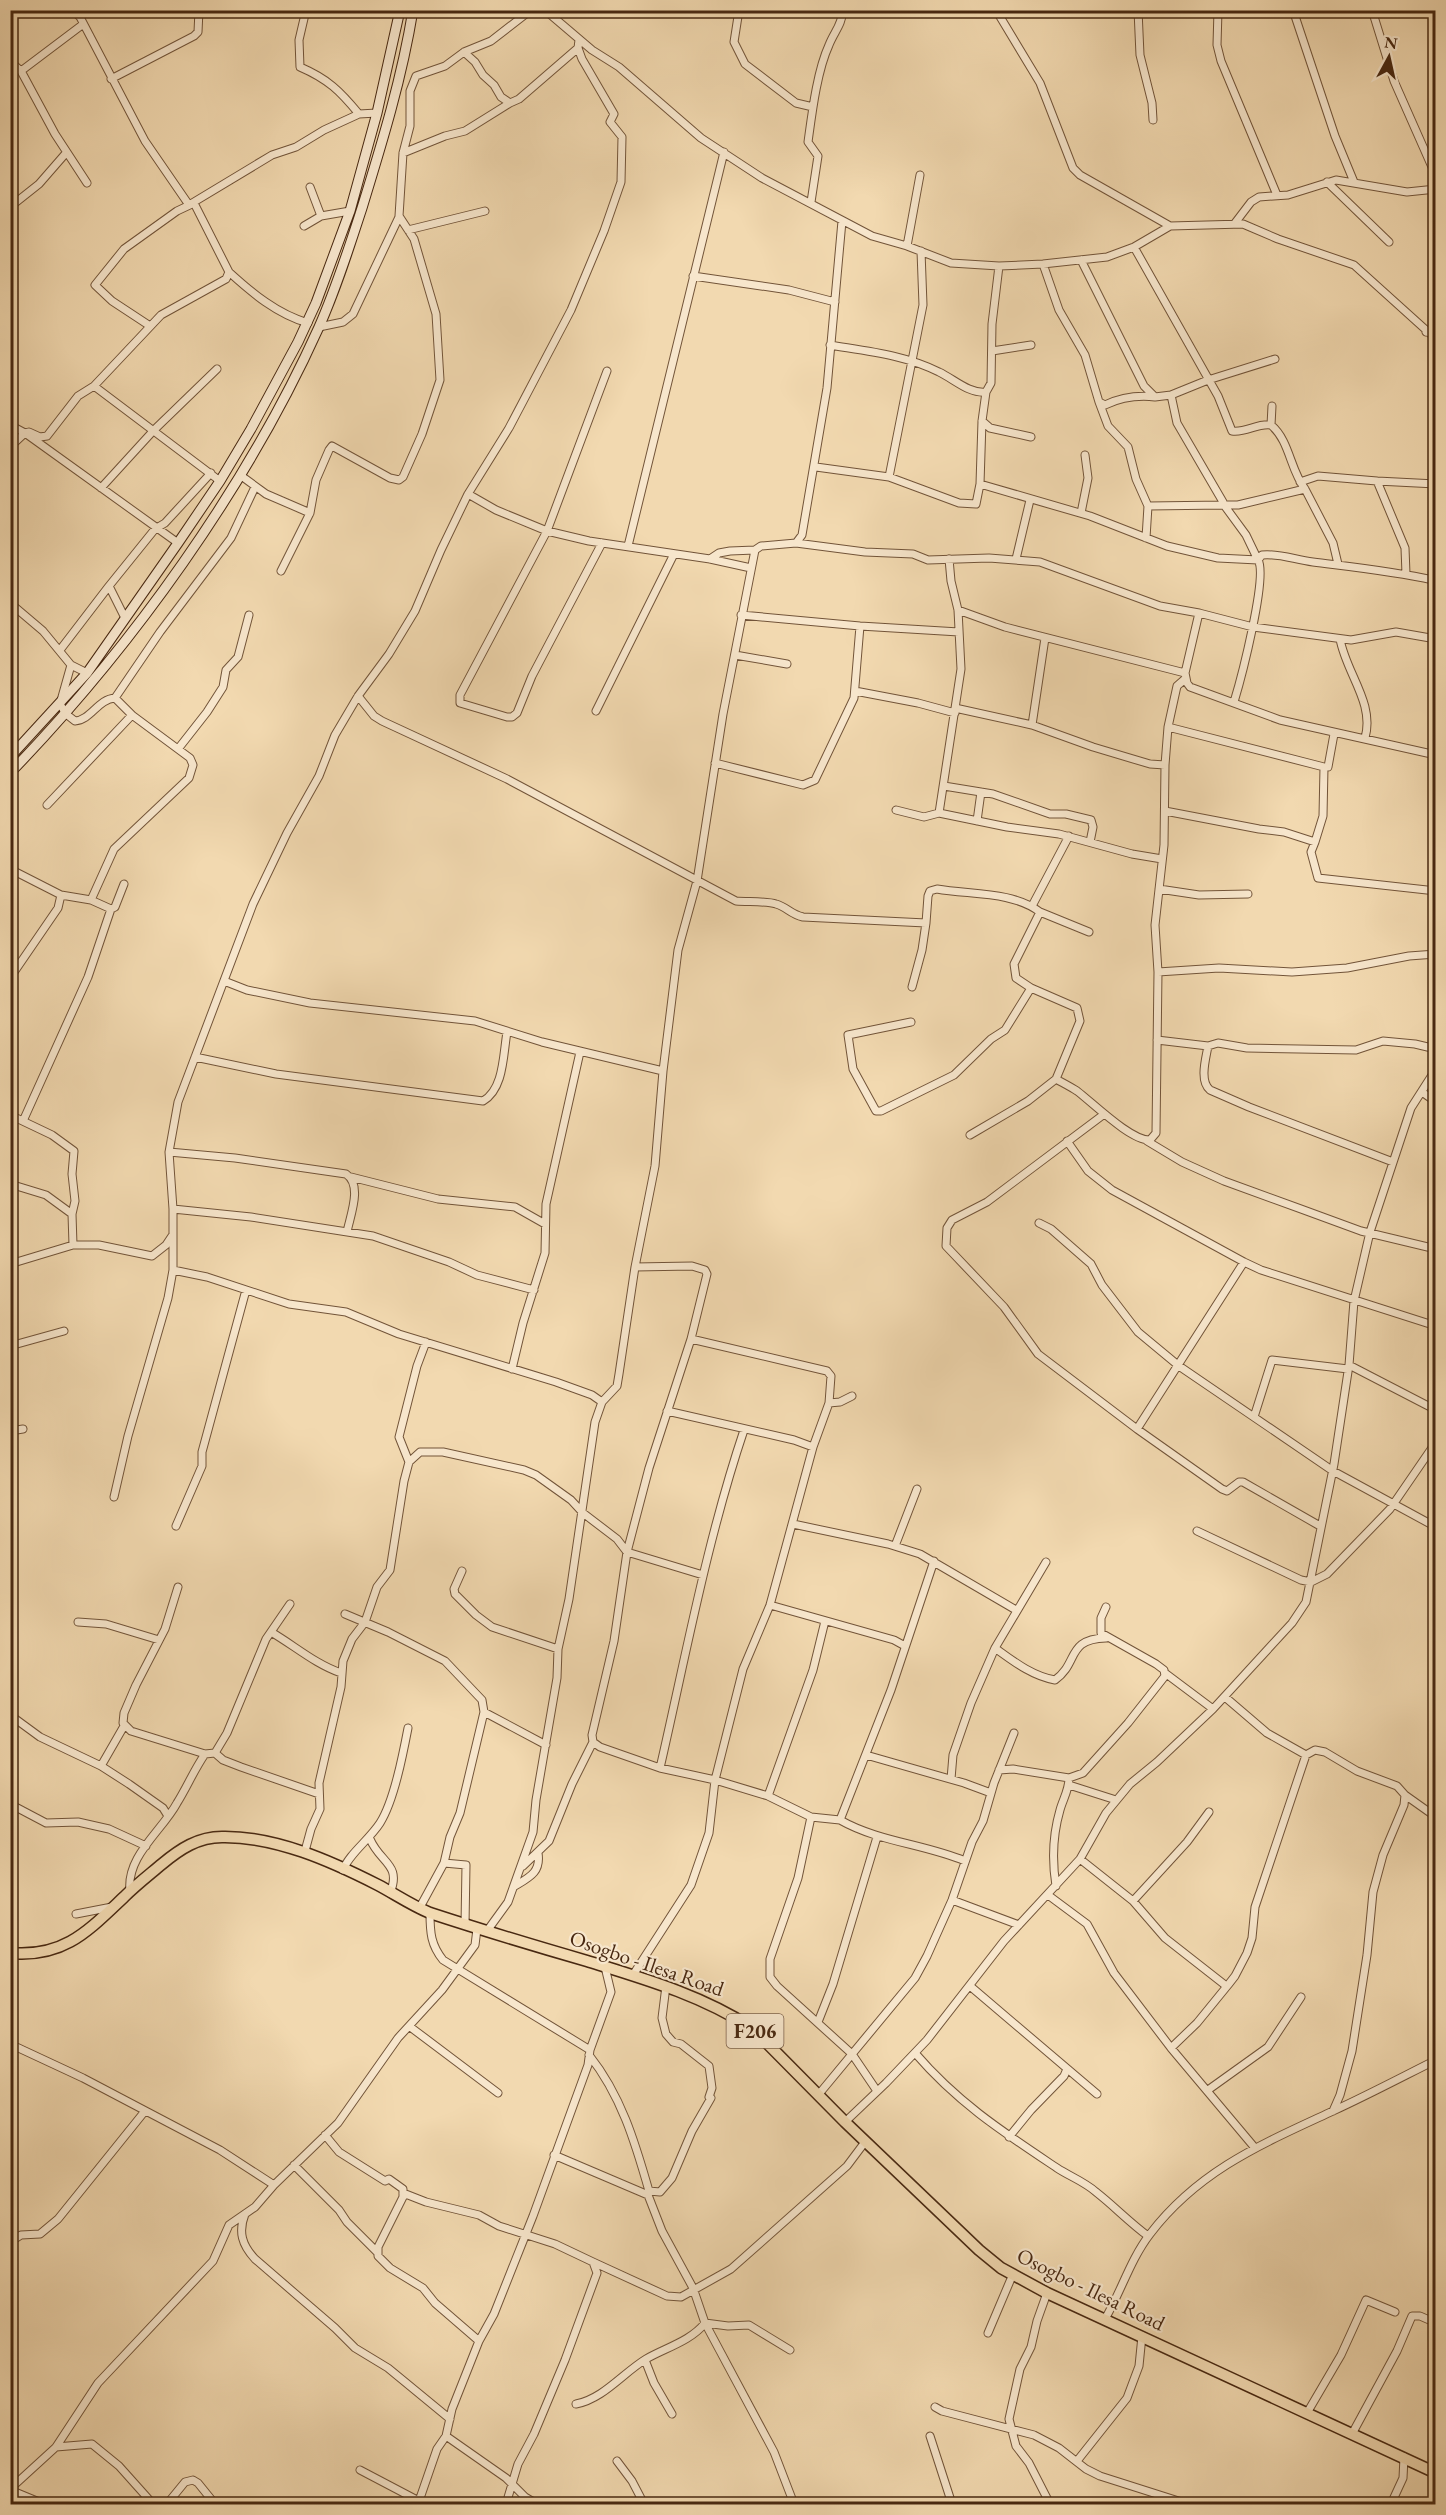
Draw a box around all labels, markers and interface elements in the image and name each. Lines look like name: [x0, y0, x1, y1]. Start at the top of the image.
north arrow: [1359, 27, 1419, 87]
text: N: [1383, 31, 1399, 54]
street label: Osogbo - Ilesa Road: [566, 1924, 728, 2002]
road number: F206: [726, 2014, 783, 2048]
street label: Osogbo - Ilesa Road: [1013, 2241, 1170, 2337]

